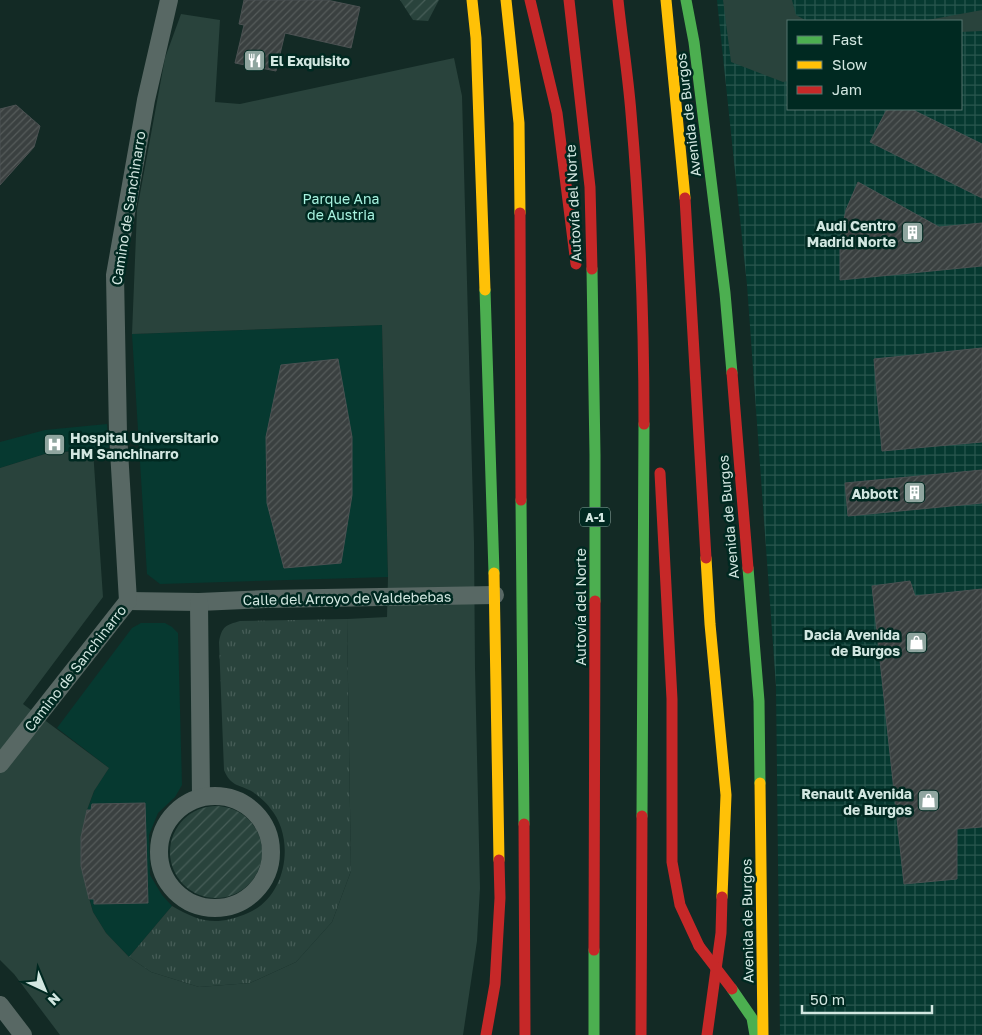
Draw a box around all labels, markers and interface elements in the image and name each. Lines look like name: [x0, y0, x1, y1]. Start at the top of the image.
legend: [787, 20, 962, 110]
text: Fast: [832, 30, 863, 48]
restaurant icon: El Exquisito: [242, 48, 266, 72]
place label: El Exquisito: [270, 52, 350, 69]
street label: Avenida de Burgos: [672, 52, 704, 178]
text: Slow: [832, 55, 867, 73]
text: Jam: [832, 80, 862, 98]
street label: Camino de Sanchinarro: [107, 130, 149, 286]
street label: Autovía del Norte: [561, 144, 585, 262]
park label: Parque Ana de Austria: [303, 190, 379, 223]
place label: Audi Centro Madrid Norte: [807, 217, 896, 250]
building icon: Audi Centro Madrid Norte: [900, 221, 924, 245]
place label: Hospital Universitario HM Sanchinarro: [70, 429, 219, 462]
hospital icon: Hospital Universitario HM Sanchinarro: [42, 433, 66, 457]
street label: Avenida de Burgos: [714, 454, 742, 580]
building icon: Abbott: [902, 481, 926, 505]
place label: Abbott: [851, 485, 898, 502]
road number: A-1: [580, 508, 610, 526]
street label: Autovía del Norte: [572, 548, 589, 666]
street label: Calle del Arroyo de Valdebebas: [242, 588, 452, 608]
street label: Camino de Sanchinarro: [20, 602, 130, 734]
place label: Dacia Avenida de Burgos: [804, 626, 900, 659]
shop icon: Dacia Avenida de Burgos: [904, 630, 928, 654]
place label: Renault Avenida de Burgos: [801, 785, 912, 818]
shop icon: Renault Avenida de Burgos: [916, 789, 940, 813]
street label: Avenida de Burgos: [737, 859, 757, 983]
north arrow: [20, 965, 70, 1015]
scale bar: [802, 982, 932, 1014]
text: N: [45, 990, 64, 1010]
text: 50 m: [810, 990, 845, 1008]

